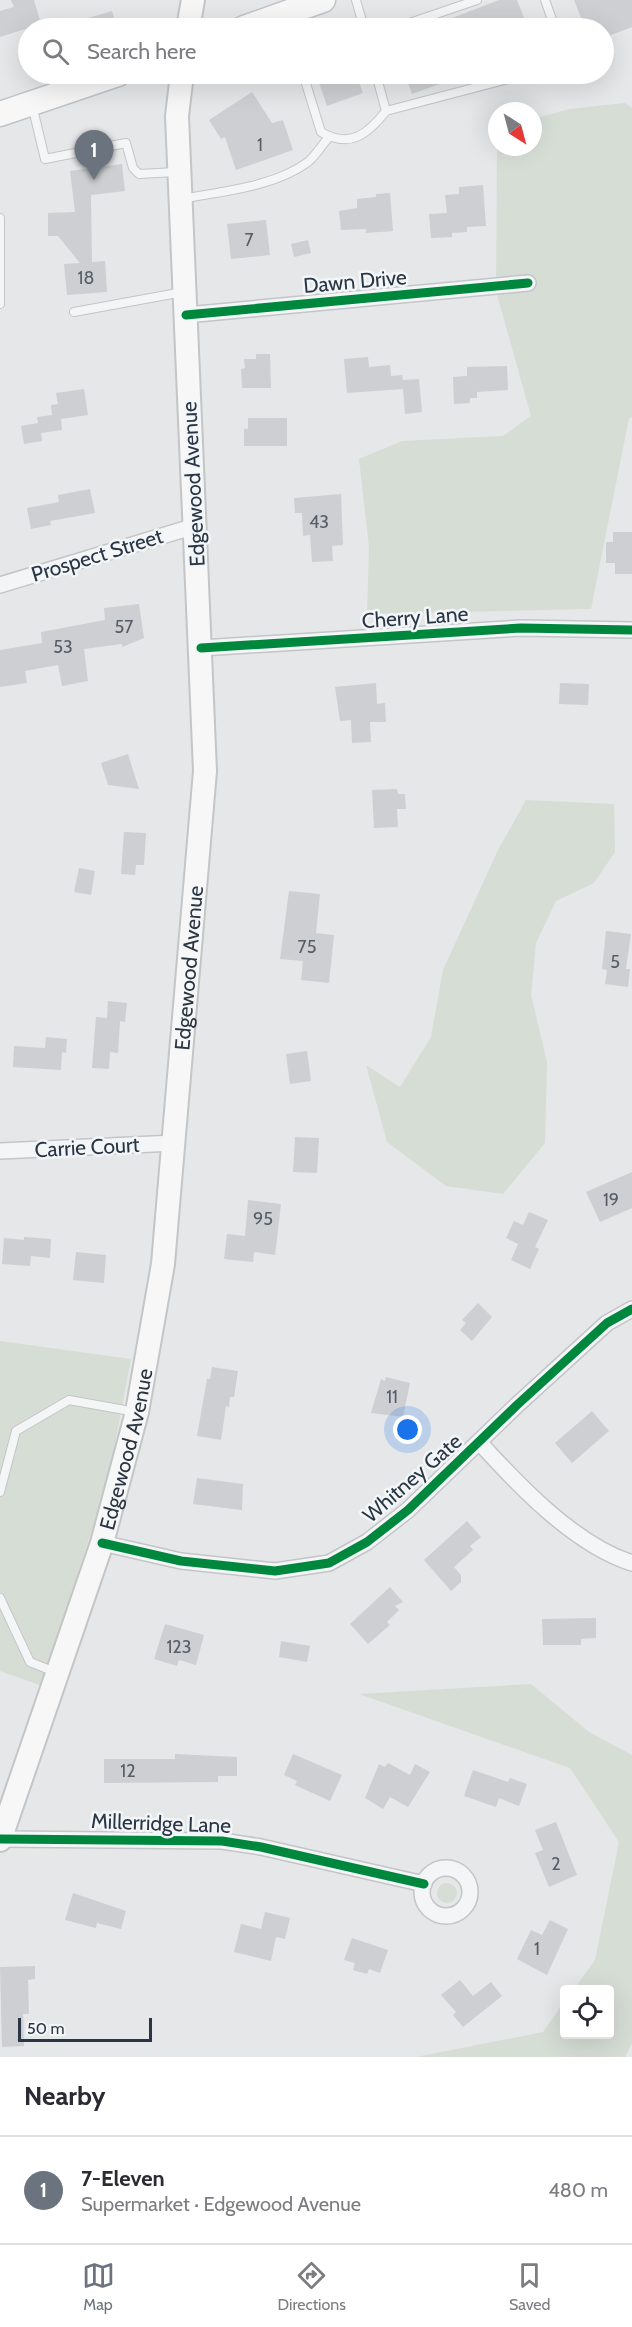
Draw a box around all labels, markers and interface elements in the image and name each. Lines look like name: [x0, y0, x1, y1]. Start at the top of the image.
search box: [18, 18, 614, 84]
icon: search: [39, 35, 72, 68]
text: Search here: [87, 38, 196, 65]
north arrow: [488, 102, 542, 156]
pin: 1: [74, 130, 113, 180]
house number: 1: [257, 134, 263, 156]
house number: 7: [244, 229, 254, 251]
street label: Dawn Drive: [302, 264, 408, 298]
house number: 18: [78, 267, 94, 289]
street label: Edgewood Avenue: [176, 401, 210, 567]
house number: 43: [309, 511, 329, 533]
street label: Prospect Street: [28, 523, 166, 587]
street label: Cherry Lane: [361, 601, 469, 633]
house number: 57: [115, 616, 133, 638]
house number: 53: [53, 636, 73, 658]
street label: Edgewood Avenue: [169, 884, 208, 1051]
house number: 75: [298, 936, 316, 958]
house number: 5: [610, 951, 620, 973]
street label: Carrie Court: [34, 1132, 140, 1162]
house number: 19: [603, 1189, 619, 1211]
house number: 95: [253, 1208, 273, 1230]
street label: Edgewood Avenue: [94, 1366, 157, 1532]
house number: 11: [386, 1386, 398, 1408]
your location: [393, 1415, 422, 1444]
street label: Whitney Gate: [358, 1428, 467, 1528]
house number: 123: [166, 1636, 192, 1658]
house number: 12: [120, 1760, 136, 1782]
street label: Millerridge Lane: [90, 1808, 232, 1838]
house number: 2: [551, 1853, 561, 1875]
house number: 1: [534, 1938, 540, 1960]
map controls: [560, 1985, 614, 2039]
button: locate: [560, 1985, 614, 2039]
scale bar: [18, 2015, 152, 2042]
text: 50 m: [27, 2019, 64, 2038]
text: Nearby: [24, 2080, 105, 2112]
text: 7-Eleven: [81, 2165, 165, 2192]
text: 1: [40, 2178, 47, 2202]
text: 480 m: [548, 2178, 608, 2202]
text: Supermarket · Edgewood Avenue: [81, 2192, 361, 2216]
tab: Map: [82, 2259, 115, 2314]
tab: Directions: [278, 2259, 346, 2314]
tab: Saved: [509, 2259, 550, 2314]

